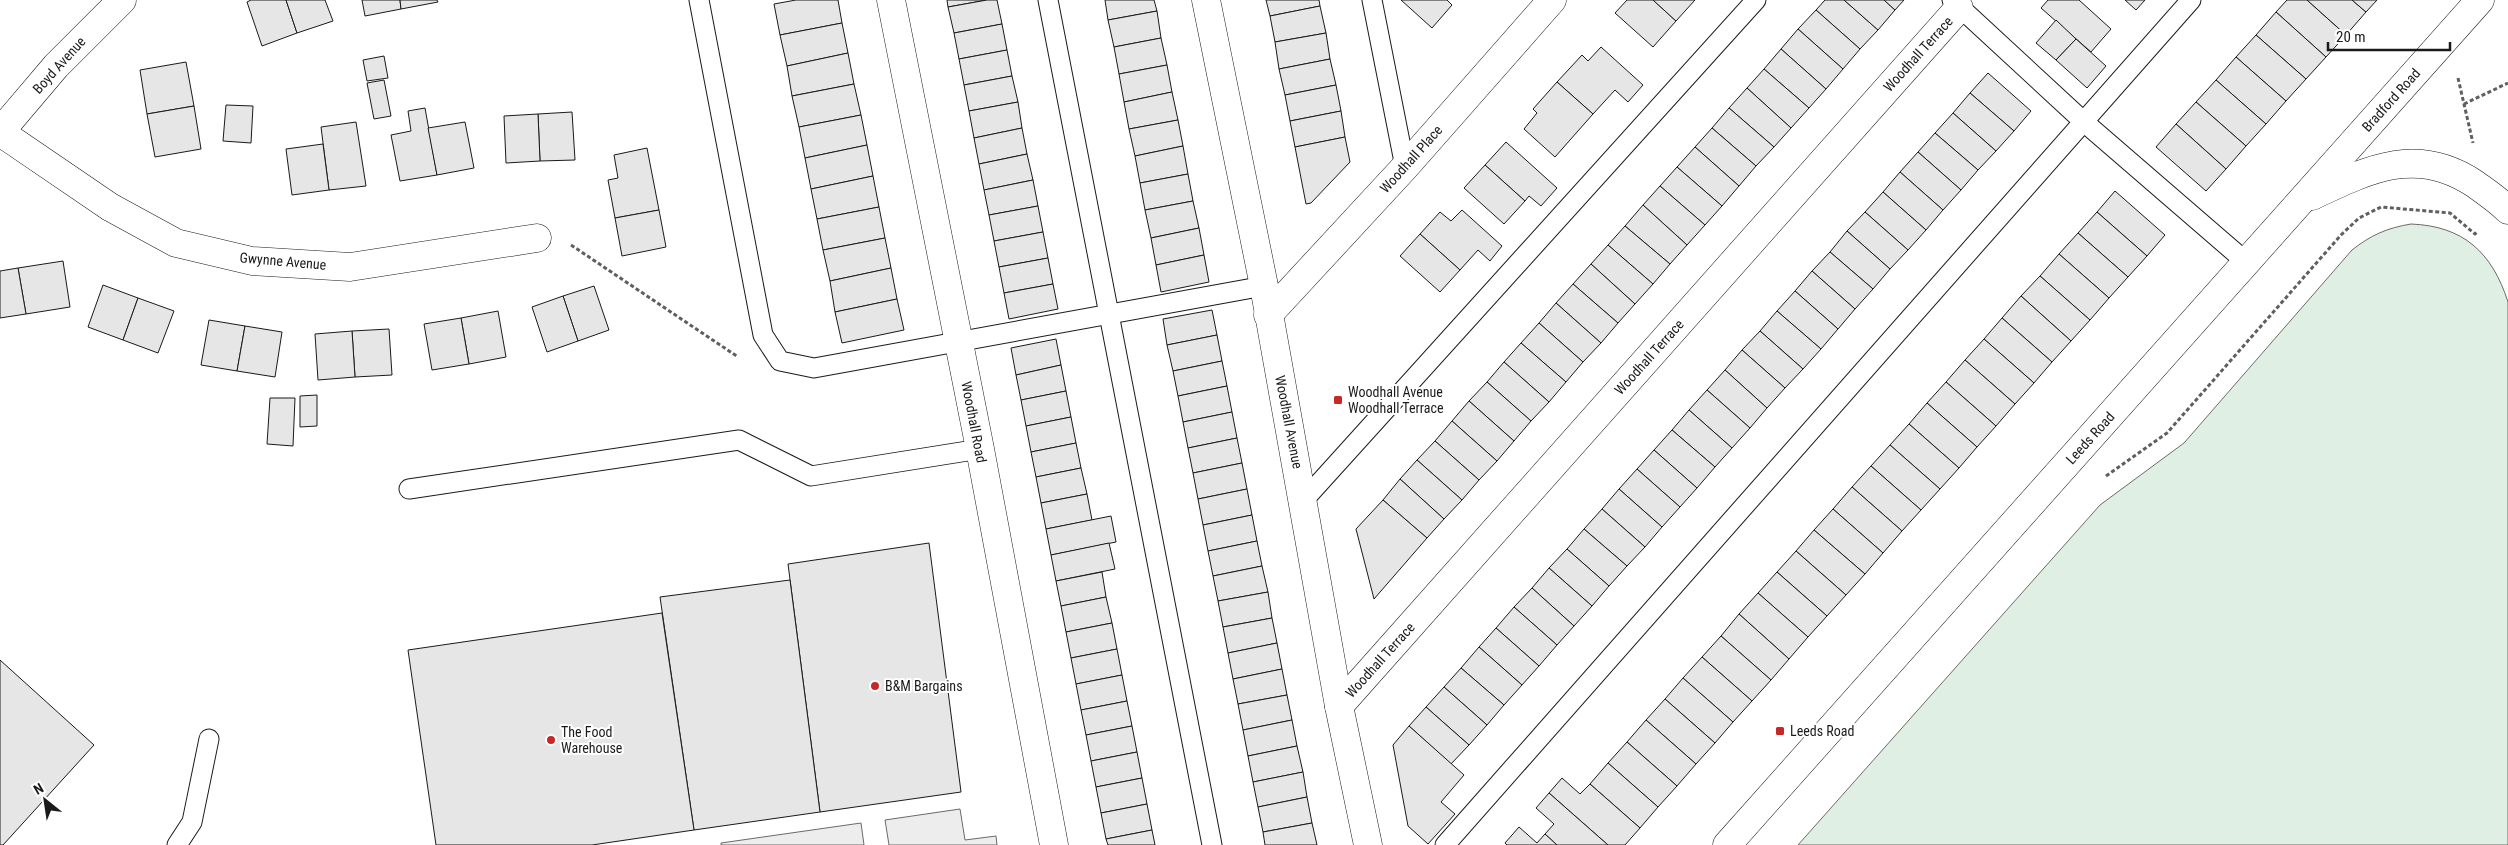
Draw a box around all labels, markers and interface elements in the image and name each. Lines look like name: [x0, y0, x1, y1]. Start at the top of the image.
street label: Woodhall Terrace: [1880, 13, 1956, 95]
scale bar: [2328, 20, 2450, 52]
text: 20 m: [2336, 28, 2366, 46]
street label: Boyd Avenue: [29, 33, 89, 97]
street label: Bradford Road: [2359, 65, 2423, 135]
street label: Woodhall Place: [1377, 122, 1446, 196]
street label: Gwynne Avenue: [239, 249, 327, 273]
street label: Woodhall Terrace: [1611, 316, 1687, 398]
street label: Woodhall Avenue: [1272, 374, 1306, 471]
street label: Woodhall Road: [958, 380, 990, 464]
place label: Woodhall Avenue Woodhall Terrace: [1348, 384, 1444, 416]
marker: Woodhall Avenue Woodhall Terrace: [1332, 394, 1344, 406]
street label: Leeds Road: [2062, 409, 2118, 467]
street label: Woodhall Terrace: [1342, 619, 1418, 701]
place label: B&M Bargains: [885, 678, 963, 694]
marker: B&M Bargains: [869, 680, 881, 692]
place label: Leeds Road: [1790, 723, 1854, 739]
place label: The Food Warehouse: [561, 724, 623, 756]
marker: Leeds Road: [1774, 725, 1786, 737]
marker: The Food Warehouse: [545, 734, 557, 746]
north arrow: [20, 775, 70, 825]
text: N: [31, 780, 46, 798]

